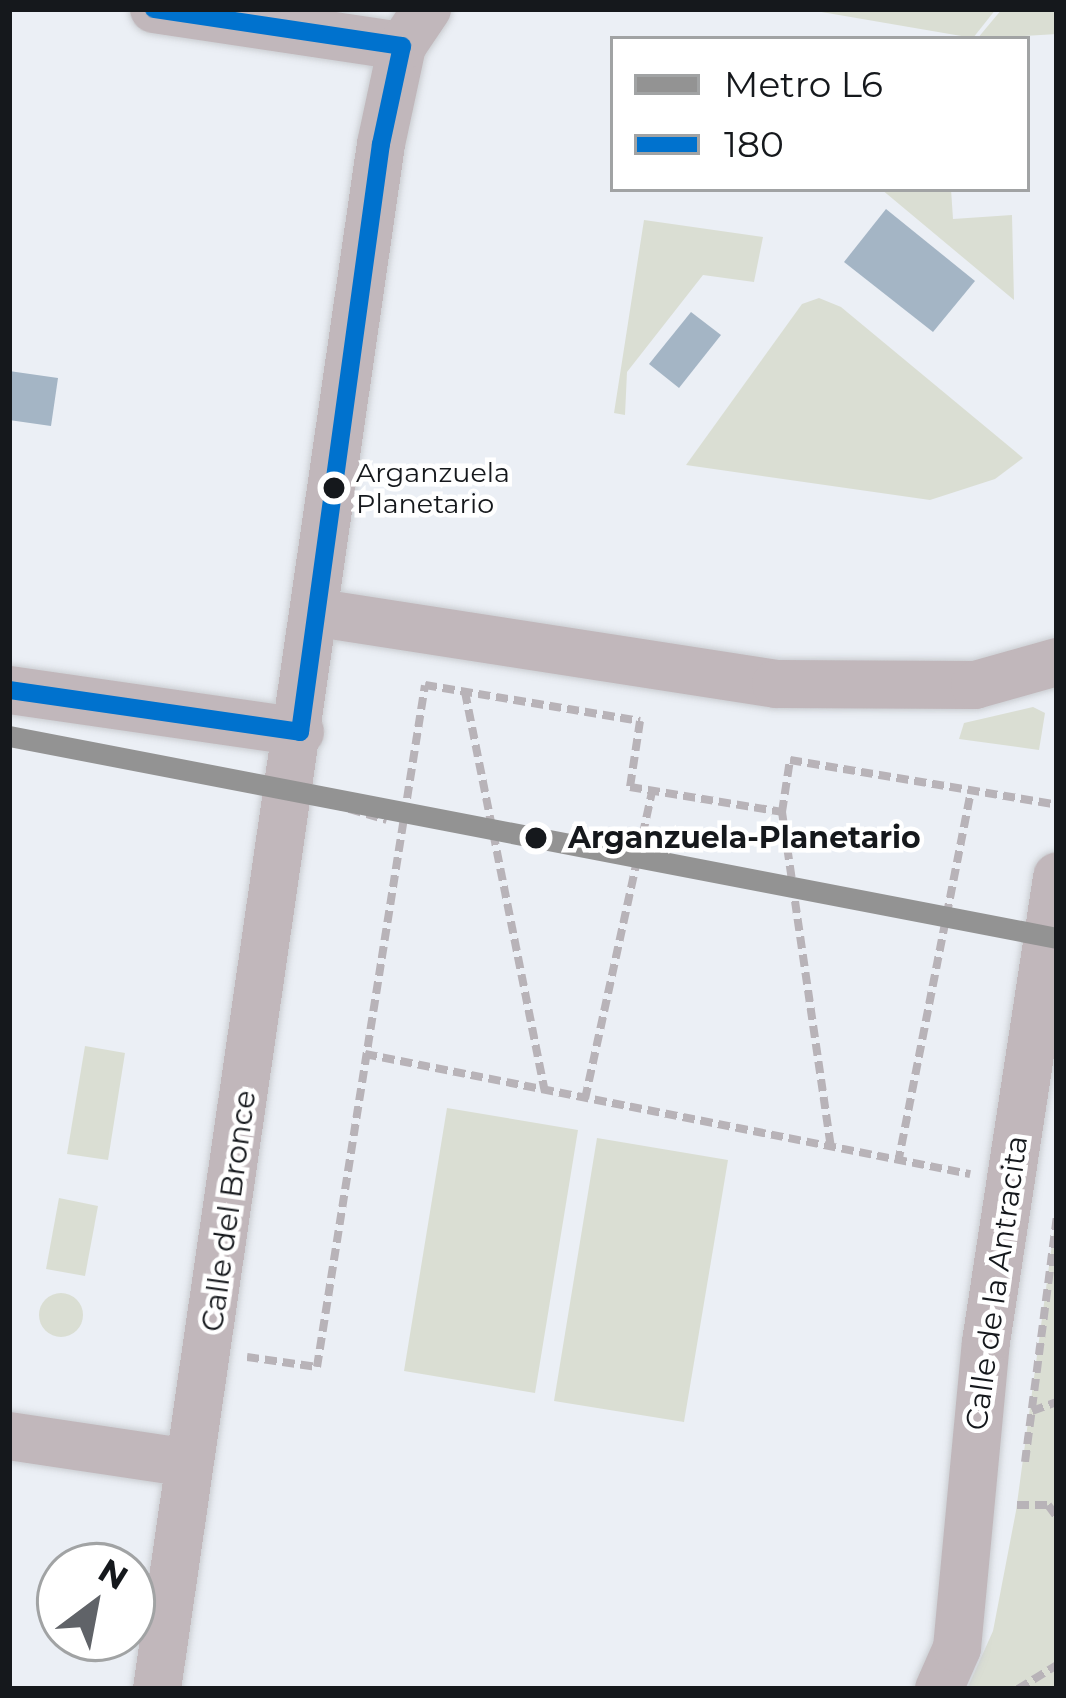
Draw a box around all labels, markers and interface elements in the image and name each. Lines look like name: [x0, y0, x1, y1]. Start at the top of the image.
legend: [610, 36, 1030, 192]
text: Metro L6: [724, 62, 883, 106]
text: 180: [724, 122, 784, 166]
place label: Arganzuela Planetario: [356, 456, 510, 519]
marker: Arganzuela Planetario: [323, 477, 345, 499]
marker: Arganzuela-Planetario: [515, 817, 557, 859]
place label: Arganzuela-Planetario: [568, 820, 921, 856]
street label: Calle del Bronce: [194, 1088, 264, 1334]
street label: Calle de la Antracita: [959, 1133, 1035, 1433]
north arrow: [36, 1542, 156, 1662]
text: N: [92, 1550, 135, 1598]

